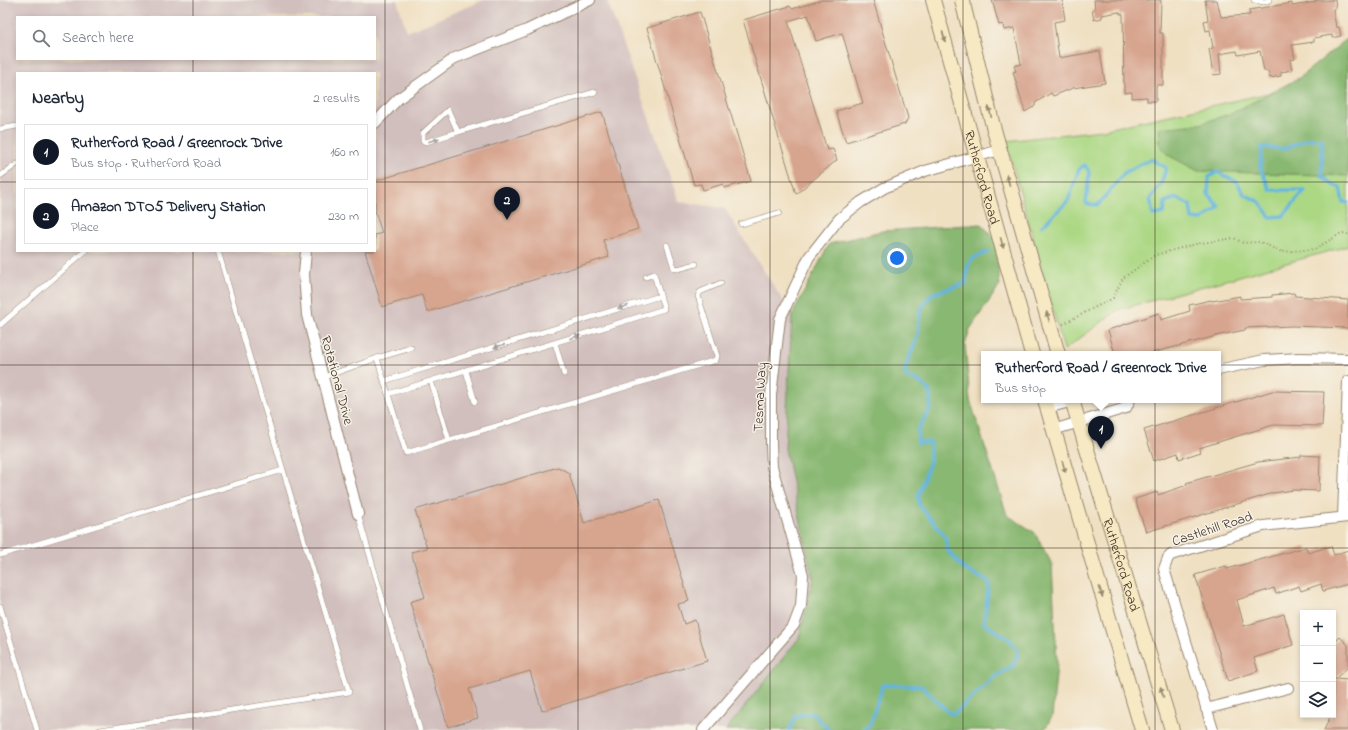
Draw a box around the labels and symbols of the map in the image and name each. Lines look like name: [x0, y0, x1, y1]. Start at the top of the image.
one-way arrow: [941, 32, 947, 44]
one-way arrow: [986, 106, 992, 118]
street label: Rutherford Road: [958, 128, 1004, 227]
one-way arrow: [428, 136, 440, 142]
one-way arrow: [1005, 174, 1011, 186]
pin: 2: [494, 187, 520, 220]
one-way arrow: [999, 237, 1005, 250]
your location: [887, 248, 907, 268]
one-way arrow: [617, 304, 629, 310]
one-way arrow: [1045, 310, 1051, 322]
street label: Rotational Drive: [315, 334, 359, 428]
one-way arrow: [570, 334, 582, 340]
one-way arrow: [493, 343, 505, 349]
street label: Tesma Way: [748, 362, 774, 432]
pin: 1: [1088, 416, 1114, 449]
one-way arrow: [1061, 461, 1067, 473]
street label: Castlehill Road: [1169, 506, 1256, 552]
street label: Rutherford Road: [1096, 516, 1145, 615]
one-way arrow: [1098, 586, 1104, 598]
one-way arrow: [1158, 686, 1164, 699]

